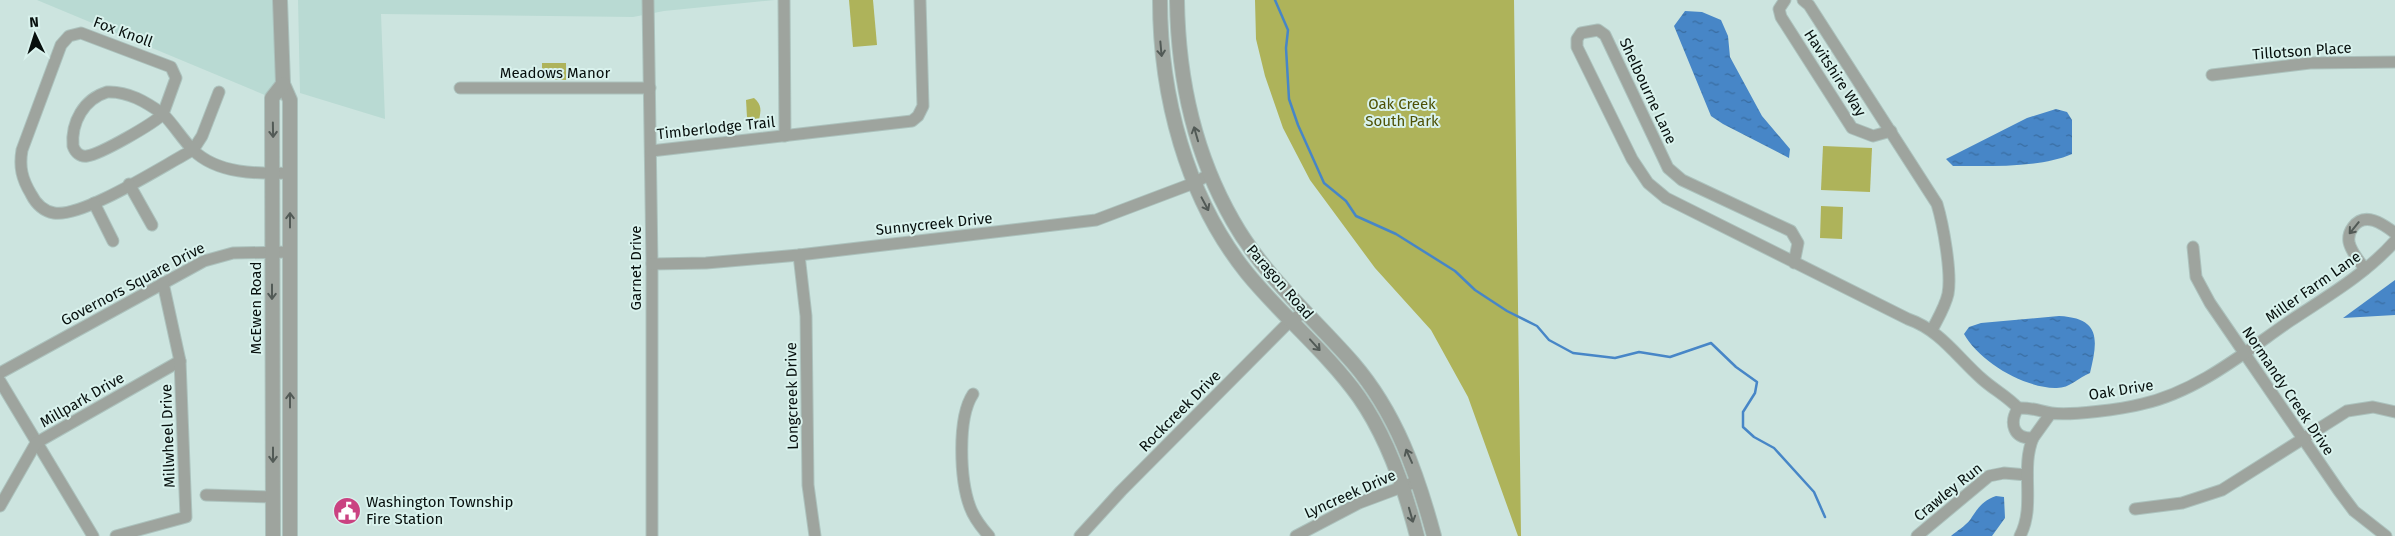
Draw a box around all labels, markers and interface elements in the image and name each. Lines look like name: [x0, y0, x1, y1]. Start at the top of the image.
north arrow: [10, 10, 60, 60]
street label: Fox Knoll: [91, 13, 156, 51]
text: N: [29, 14, 39, 31]
street label: Havitshire Way: [1800, 26, 1870, 120]
street label: Shelbourne Lane: [1616, 35, 1680, 147]
street label: Tillotson Place: [2252, 39, 2352, 63]
one-way arrow: [1157, 40, 1166, 56]
street label: Meadows Manor: [500, 64, 610, 82]
park label: Oak Creek South Park: [1365, 95, 1439, 130]
street label: Timberlodge Trail: [656, 113, 777, 143]
one-way arrow: [268, 121, 278, 137]
one-way arrow: [1191, 127, 1201, 143]
one-way arrow: [1200, 197, 1210, 211]
street label: Sunnycreek Drive: [875, 209, 993, 239]
one-way arrow: [285, 212, 295, 228]
one-way arrow: [2349, 221, 2360, 234]
street label: Garnet Drive: [627, 226, 645, 310]
street label: Governors Square Drive: [58, 238, 208, 330]
street label: Paragon Road: [1243, 241, 1317, 323]
street label: Miller Farm Lane: [2262, 247, 2364, 327]
street label: McEwen Road: [247, 261, 265, 355]
one-way arrow: [267, 284, 277, 300]
street label: Normandy Creek Drive: [2238, 323, 2338, 459]
one-way arrow: [1309, 339, 1321, 352]
street label: Longcreek Drive: [782, 342, 802, 450]
street label: Rockcreek Drive: [1135, 366, 1225, 456]
street label: Millpark Drive: [37, 369, 127, 431]
street label: Oak Drive: [2087, 376, 2155, 404]
street label: Millwheel Drive: [157, 384, 179, 488]
one-way arrow: [285, 392, 295, 408]
one-way arrow: [268, 446, 278, 462]
one-way arrow: [1403, 449, 1413, 464]
street label: Crawley Run: [1910, 459, 1986, 525]
street label: Lyncreek Drive: [1301, 466, 1399, 522]
place label: Washington Township Fire Station: [366, 493, 513, 528]
public building icon: Washington Township Fire Station: [332, 496, 362, 526]
one-way arrow: [1407, 507, 1417, 523]

